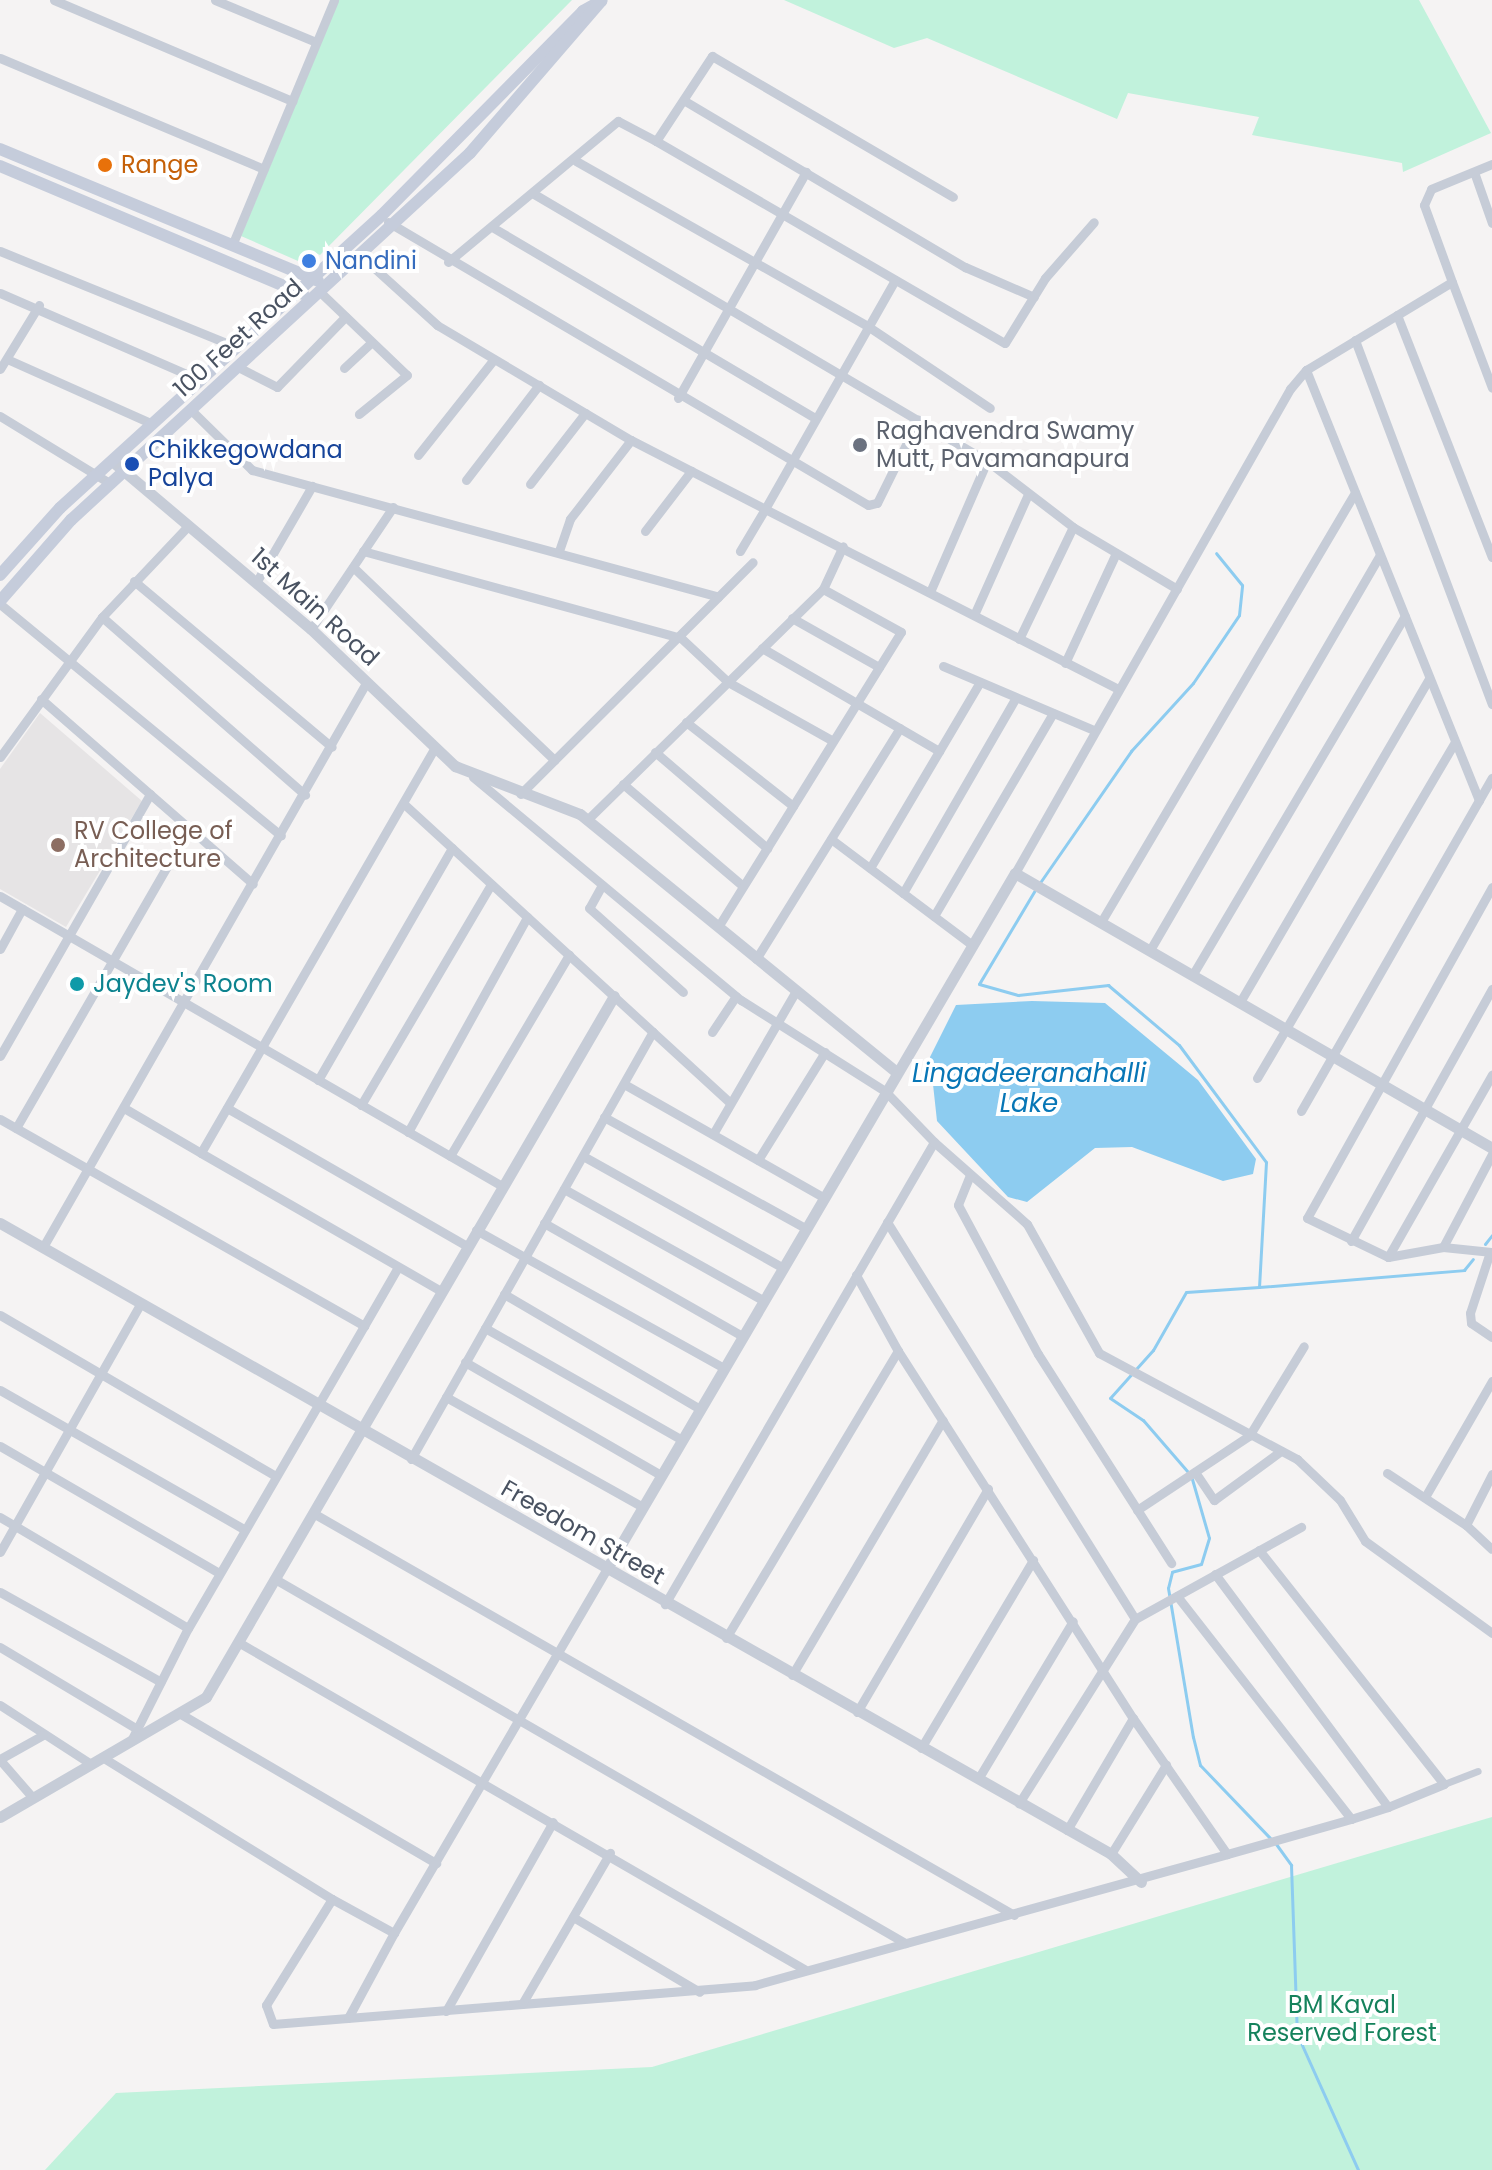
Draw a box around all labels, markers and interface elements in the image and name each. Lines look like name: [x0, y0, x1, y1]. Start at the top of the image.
place label: Range: [121, 151, 198, 179]
marker: Range: [96, 156, 114, 174]
place label: Nandini: [325, 247, 417, 275]
marker: Nandini: [300, 252, 318, 270]
street label: 100 Feet Road: [168, 273, 308, 403]
place label: Raghavendra Swamy Mutt, Pavamanapura: [876, 417, 1134, 473]
place label: Chikkegowdana Palya: [148, 436, 343, 492]
marker: Raghavendra Swamy Mutt, Pavamanapura: [851, 436, 869, 454]
marker: Chikkegowdana Palya: [123, 455, 141, 473]
street label: 1st Main Road: [245, 542, 385, 672]
place label: RV College of Architecture: [74, 817, 233, 873]
marker: RV College of Architecture: [49, 836, 67, 854]
place label: Jaydev's Room: [93, 970, 273, 998]
marker: Jaydev's Room: [68, 975, 86, 993]
water label: Lingadeeranahalli Lake: [912, 1058, 1146, 1120]
street label: Freedom Street: [496, 1474, 670, 1590]
park label: BM Kaval Reserved Forest: [1247, 1991, 1437, 2047]

